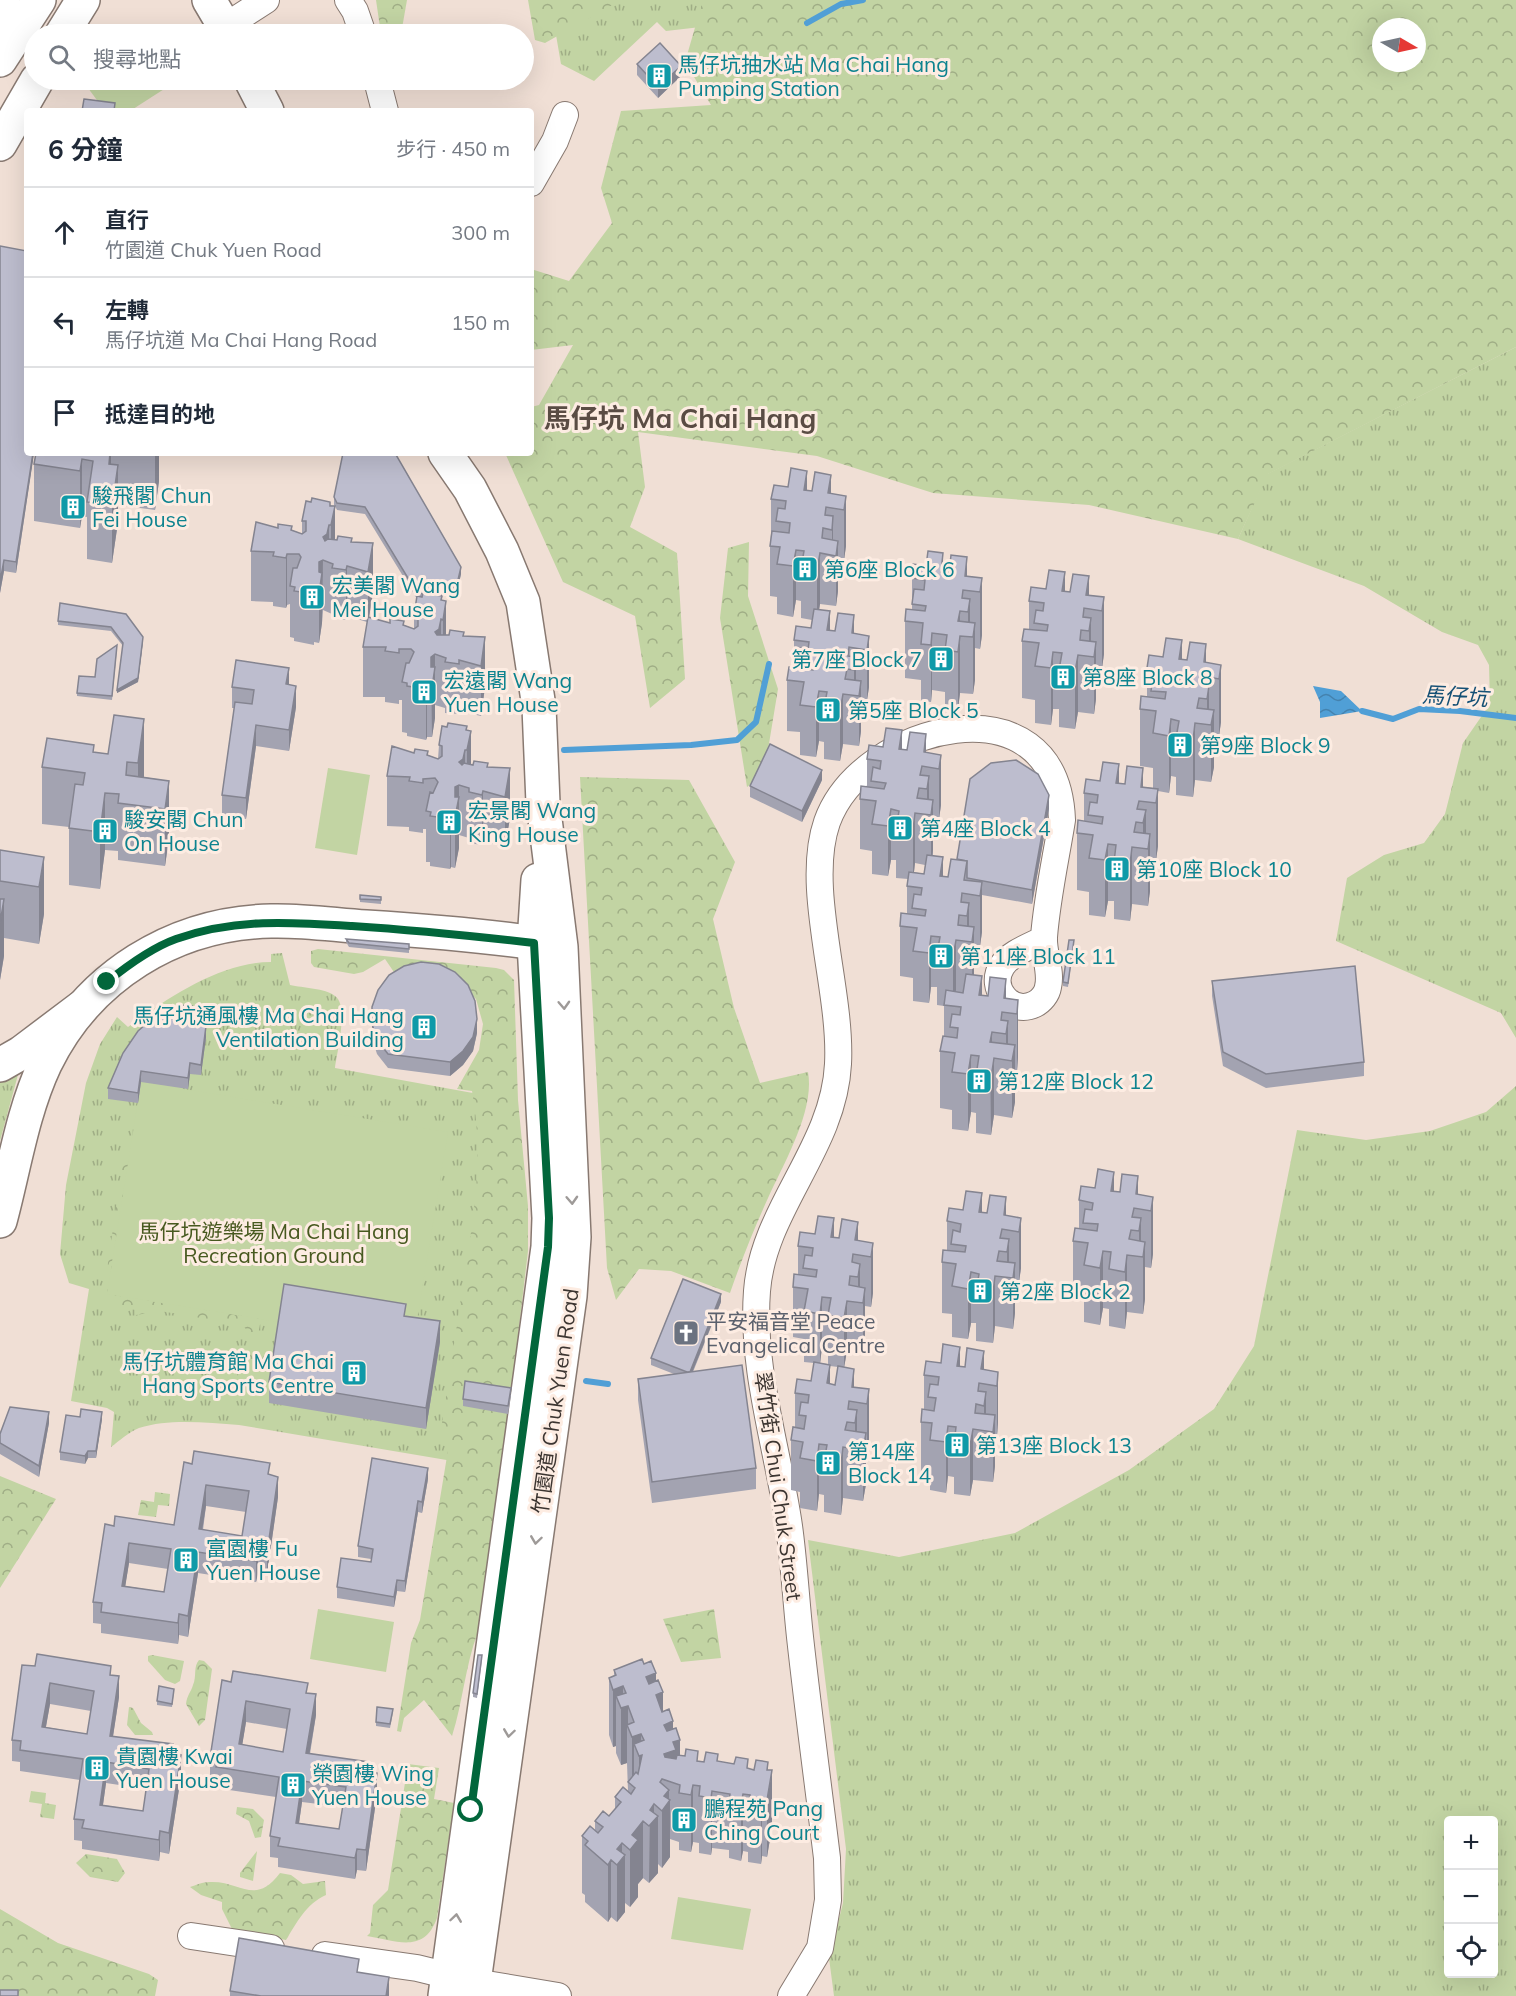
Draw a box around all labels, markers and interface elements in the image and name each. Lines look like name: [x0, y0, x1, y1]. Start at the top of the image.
north arrow: [1372, 18, 1426, 72]
search box: [24, 24, 534, 90]
icon: search: [45, 41, 78, 74]
text: 搜尋地點: [93, 45, 181, 73]
place label: 馬仔坑抽水站 Ma Chai Hang Pumping Station: [678, 51, 949, 101]
building icon: 馬仔坑抽水站 Ma Chai Hang Pumping Station: [644, 61, 674, 91]
text: 6 分鐘: [48, 133, 123, 166]
text: 步行 · 450 m: [396, 136, 510, 161]
text: 直行: [105, 206, 149, 234]
icon: ahead: [48, 216, 81, 249]
text: 300 m: [451, 220, 510, 245]
text: 竹園道 Chuk Yuen Road: [105, 237, 322, 262]
text: 左轉: [105, 296, 149, 324]
icon: left: [48, 306, 81, 339]
text: 150 m: [451, 310, 510, 335]
text: 馬仔坑道 Ma Chai Hang Road: [105, 327, 377, 352]
icon: arrive: [48, 396, 81, 429]
text: 抵達目的地: [105, 400, 215, 428]
district label: 馬仔坑 Ma Chai Hang: [544, 401, 816, 435]
place label: 駿飛閣 Chun Fei House: [92, 482, 212, 532]
building icon: 駿飛閣 Chun Fei House: [58, 492, 88, 522]
building icon: 第6座 Block 6: [790, 554, 820, 584]
place label: 第6座 Block 6: [824, 556, 955, 582]
place label: 宏美閣 Wang Mei House: [332, 572, 460, 622]
building icon: 宏美閣 Wang Mei House: [297, 582, 327, 612]
building icon: 第7座 Block 7: [926, 644, 956, 674]
place label: 第7座 Block 7: [791, 646, 922, 672]
building icon: 第8座 Block 8: [1048, 662, 1078, 692]
place label: 第8座 Block 8: [1082, 664, 1213, 690]
place label: 宏遠閣 Wang Yuen House: [443, 667, 572, 717]
building icon: 宏遠閣 Wang Yuen House: [409, 677, 439, 707]
water label: 馬仔坑: [1421, 680, 1492, 712]
building icon: 第5座 Block 5: [813, 695, 843, 725]
place label: 第5座 Block 5: [848, 697, 979, 723]
building icon: 第9座 Block 9: [1165, 730, 1195, 760]
place label: 第9座 Block 9: [1200, 732, 1331, 758]
place label: 宏景閣 Wang King House: [468, 797, 596, 847]
place label: 駿安閣 Chun On House: [124, 806, 244, 856]
building icon: 宏景閣 Wang King House: [434, 807, 464, 837]
building icon: 第4座 Block 4: [885, 813, 915, 843]
place label: 第4座 Block 4: [920, 815, 1051, 841]
building icon: 駿安閣 Chun On House: [90, 816, 120, 846]
building icon: 第10座 Block 10: [1102, 854, 1132, 884]
place label: 第10座 Block 10: [1136, 856, 1292, 882]
building icon: 第11座 Block 11: [926, 941, 956, 971]
place label: 第11座 Block 11: [960, 943, 1116, 969]
route end: [93, 968, 119, 994]
one-way arrow: [557, 1001, 570, 1010]
place label: 馬仔坑通風樓 Ma Chai Hang Ventilation Building: [133, 1002, 404, 1052]
building icon: 馬仔坑通風樓 Ma Chai Hang Ventilation Building: [409, 1012, 439, 1042]
building icon: 第12座 Block 12: [964, 1066, 994, 1096]
place label: 第12座 Block 12: [998, 1068, 1154, 1094]
one-way arrow: [566, 1196, 579, 1205]
park label: 馬仔坑遊樂場 Ma Chai Hang Recreation Ground: [139, 1218, 409, 1268]
building icon: 第2座 Block 2: [965, 1276, 995, 1306]
place label: 第2座 Block 2: [1000, 1278, 1131, 1304]
street label: 竹園道 Chuk Yuen Road: [526, 1286, 584, 1516]
place label: 平安福音堂 Peace Evangelical Centre: [706, 1308, 885, 1358]
church icon: 平安福音堂 Peace Evangelical Centre: [671, 1318, 701, 1348]
place label: 馬仔坑體育館 Ma Chai Hang Sports Centre: [122, 1348, 334, 1398]
building icon: 馬仔坑體育館 Ma Chai Hang Sports Centre: [339, 1358, 369, 1388]
street label: 翠竹街 Chui Chuk Street: [750, 1370, 808, 1602]
building icon: 第13座 Block 13: [942, 1430, 972, 1460]
place label: 第13座 Block 13: [976, 1432, 1132, 1458]
place label: 第14座 Block 14: [848, 1438, 932, 1488]
building icon: 第14座 Block 14: [813, 1448, 843, 1478]
place label: 富園樓 Fu Yuen House: [205, 1535, 321, 1585]
one-way arrow: [531, 1535, 543, 1544]
building icon: 富園樓 Fu Yuen House: [171, 1545, 201, 1575]
one-way arrow: [503, 1728, 515, 1737]
place label: 貴園樓 Kwai Yuen House: [115, 1743, 233, 1793]
building icon: 貴園樓 Kwai Yuen House: [82, 1753, 112, 1783]
place label: 榮園樓 Wing Yuen House: [311, 1760, 434, 1810]
building icon: 榮園樓 Wing Yuen House: [278, 1770, 308, 1800]
place label: 鵬程苑 Pang Ching Court: [704, 1795, 823, 1845]
route start: [457, 1796, 483, 1822]
building icon: 鵬程苑 Pang Ching Court: [669, 1805, 699, 1835]
map controls: [1444, 1816, 1498, 1978]
button: +: [1444, 1816, 1498, 1870]
button: −: [1444, 1870, 1498, 1924]
one-way arrow: [449, 1913, 461, 1922]
button: locate: [1444, 1924, 1498, 1978]

